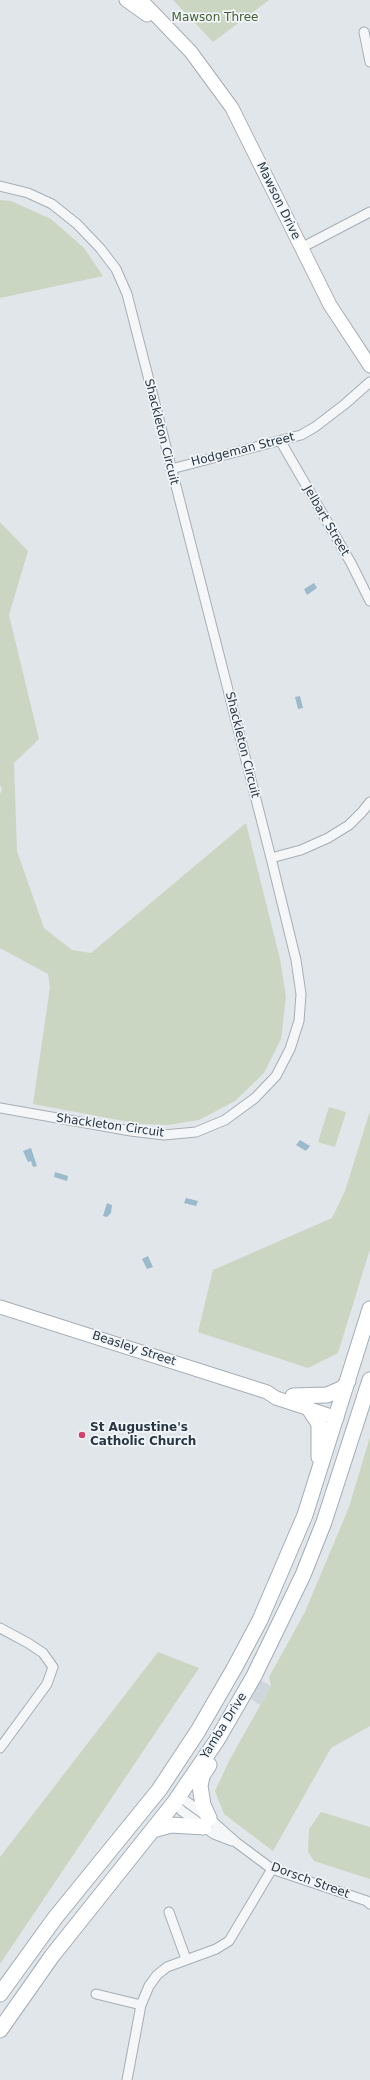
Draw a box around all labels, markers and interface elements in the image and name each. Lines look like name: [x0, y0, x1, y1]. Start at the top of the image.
park label: Mawson Three: [172, 11, 258, 25]
street label: Mawson Drive: [253, 160, 303, 242]
street label: Shackleton Circuit: [141, 377, 181, 487]
street label: Hodgeman Street: [190, 430, 296, 470]
street label: Jelbart Street: [300, 483, 352, 559]
street label: Shackleton Circuit: [222, 690, 262, 800]
street label: Shackleton Circuit: [55, 1111, 165, 1141]
street label: Beasley Street: [90, 1329, 178, 1369]
place label: St Augustine's Catholic Church: [90, 1421, 196, 1449]
marker: St Augustine's Catholic Church: [77, 1430, 87, 1440]
street label: Yamba Drive: [198, 1690, 250, 1762]
street label: Dorsch Street: [269, 1860, 351, 1902]

